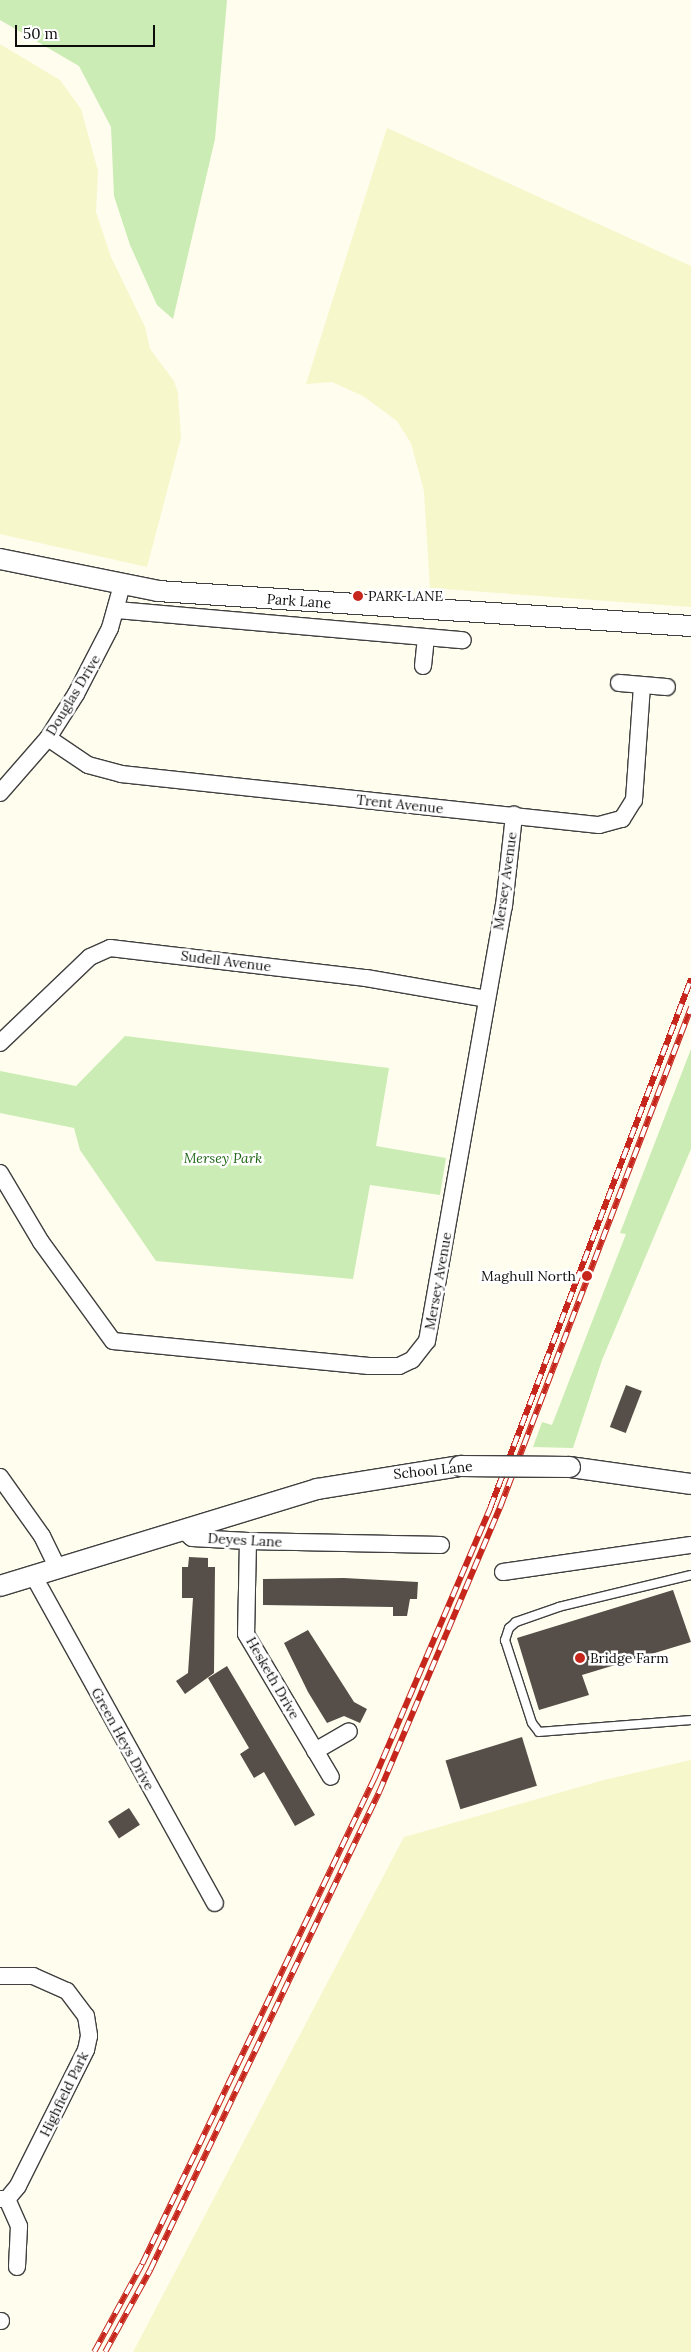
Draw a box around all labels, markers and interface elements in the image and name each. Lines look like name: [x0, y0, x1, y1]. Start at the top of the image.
scale bar: [18, 15, 158, 47]
text: 50 m: [23, 24, 58, 43]
place label: PARK LANE: [368, 588, 443, 604]
street label: Park Lane: [266, 590, 332, 612]
marker: PARK LANE: [352, 590, 364, 602]
street label: Douglas Drive: [42, 652, 104, 738]
street label: Trent Avenue: [356, 791, 444, 817]
street label: Mersey Avenue: [490, 831, 520, 931]
street label: Sudell Avenue: [180, 947, 272, 975]
park label: Mersey Park: [184, 1150, 262, 1166]
street label: Mersey Avenue: [421, 1231, 455, 1331]
place label: Maghull North: [481, 1268, 576, 1284]
marker: Maghull North: [580, 1269, 594, 1283]
street label: School Lane: [393, 1457, 473, 1483]
street label: Deyes Lane: [207, 1530, 283, 1550]
street label: Hesketh Drive: [243, 1634, 303, 1722]
place label: Bridge Farm: [590, 1650, 669, 1666]
marker: Bridge Farm: [574, 1652, 586, 1664]
street label: Green Heys Drive: [88, 1685, 158, 1793]
street label: Highfield Park: [36, 2049, 92, 2139]

